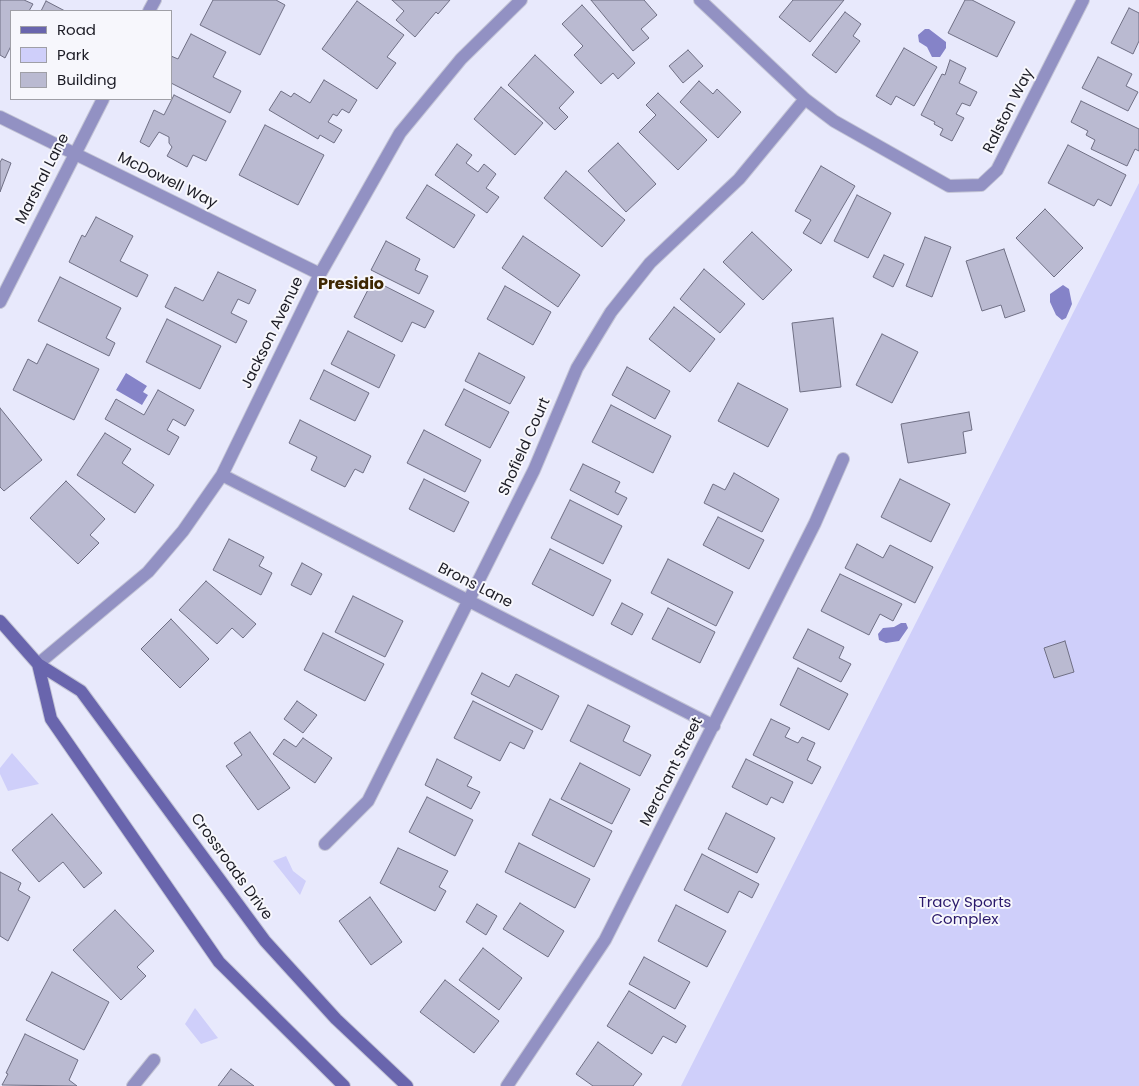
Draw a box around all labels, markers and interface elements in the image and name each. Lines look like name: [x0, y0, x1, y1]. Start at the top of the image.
legend: [10, 10, 172, 100]
text: Road: [57, 19, 96, 40]
text: Park: [57, 44, 89, 65]
street label: Ralston Way: [980, 66, 1038, 156]
text: Building: [57, 69, 117, 90]
street label: Marshal Lane: [12, 131, 74, 227]
street label: McDowell Way: [114, 149, 220, 213]
street label: Jackson Avenue: [238, 274, 308, 392]
district label: Presidio: [318, 275, 384, 295]
street label: Shofield Court: [495, 395, 555, 499]
street label: Brons Lane: [435, 560, 515, 612]
street label: Merchant Street: [637, 715, 707, 829]
street label: Crossroads Drive: [186, 810, 276, 924]
park label: Tracy Sports Complex: [919, 894, 1011, 929]

